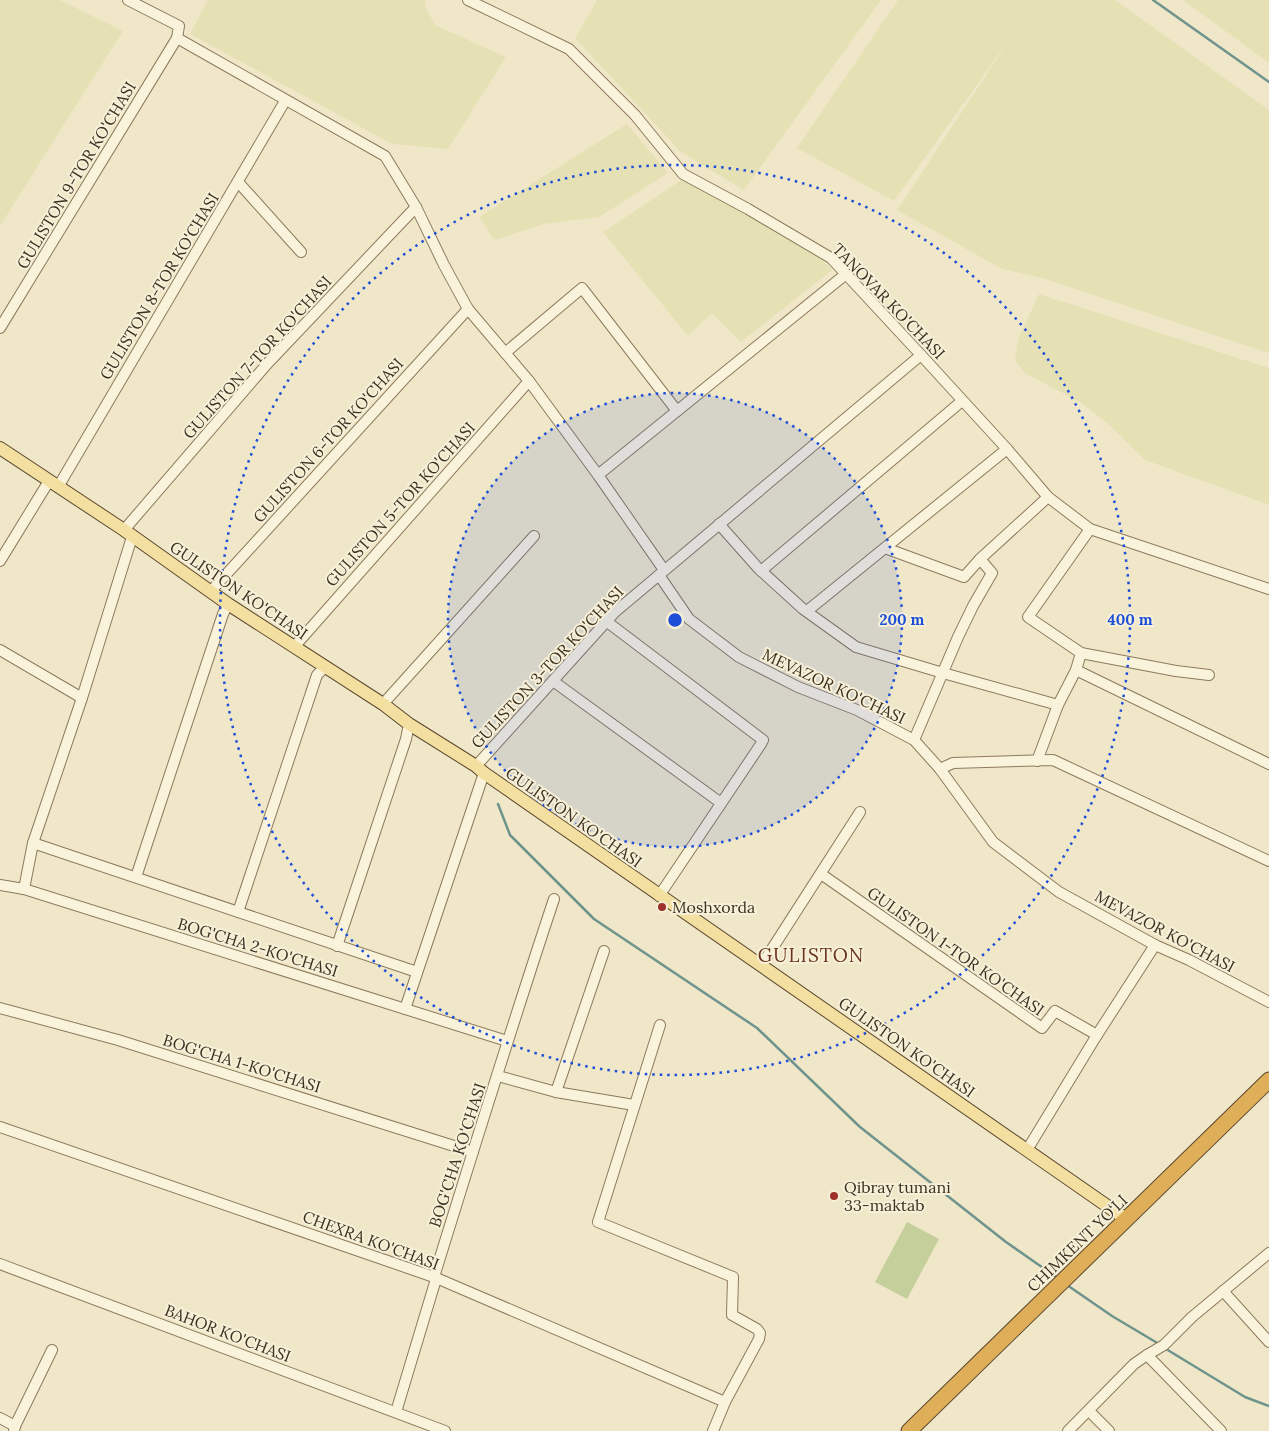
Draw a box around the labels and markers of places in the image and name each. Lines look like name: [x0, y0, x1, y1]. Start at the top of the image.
centre of rings: [666, 611, 684, 629]
place label: Moshxorda: [672, 897, 755, 917]
marker: Moshxorda: [656, 901, 668, 913]
place label: Qibray tumani 33-maktab: [844, 1177, 951, 1215]
marker: Qibray tumani 33-maktab: [828, 1190, 840, 1202]

